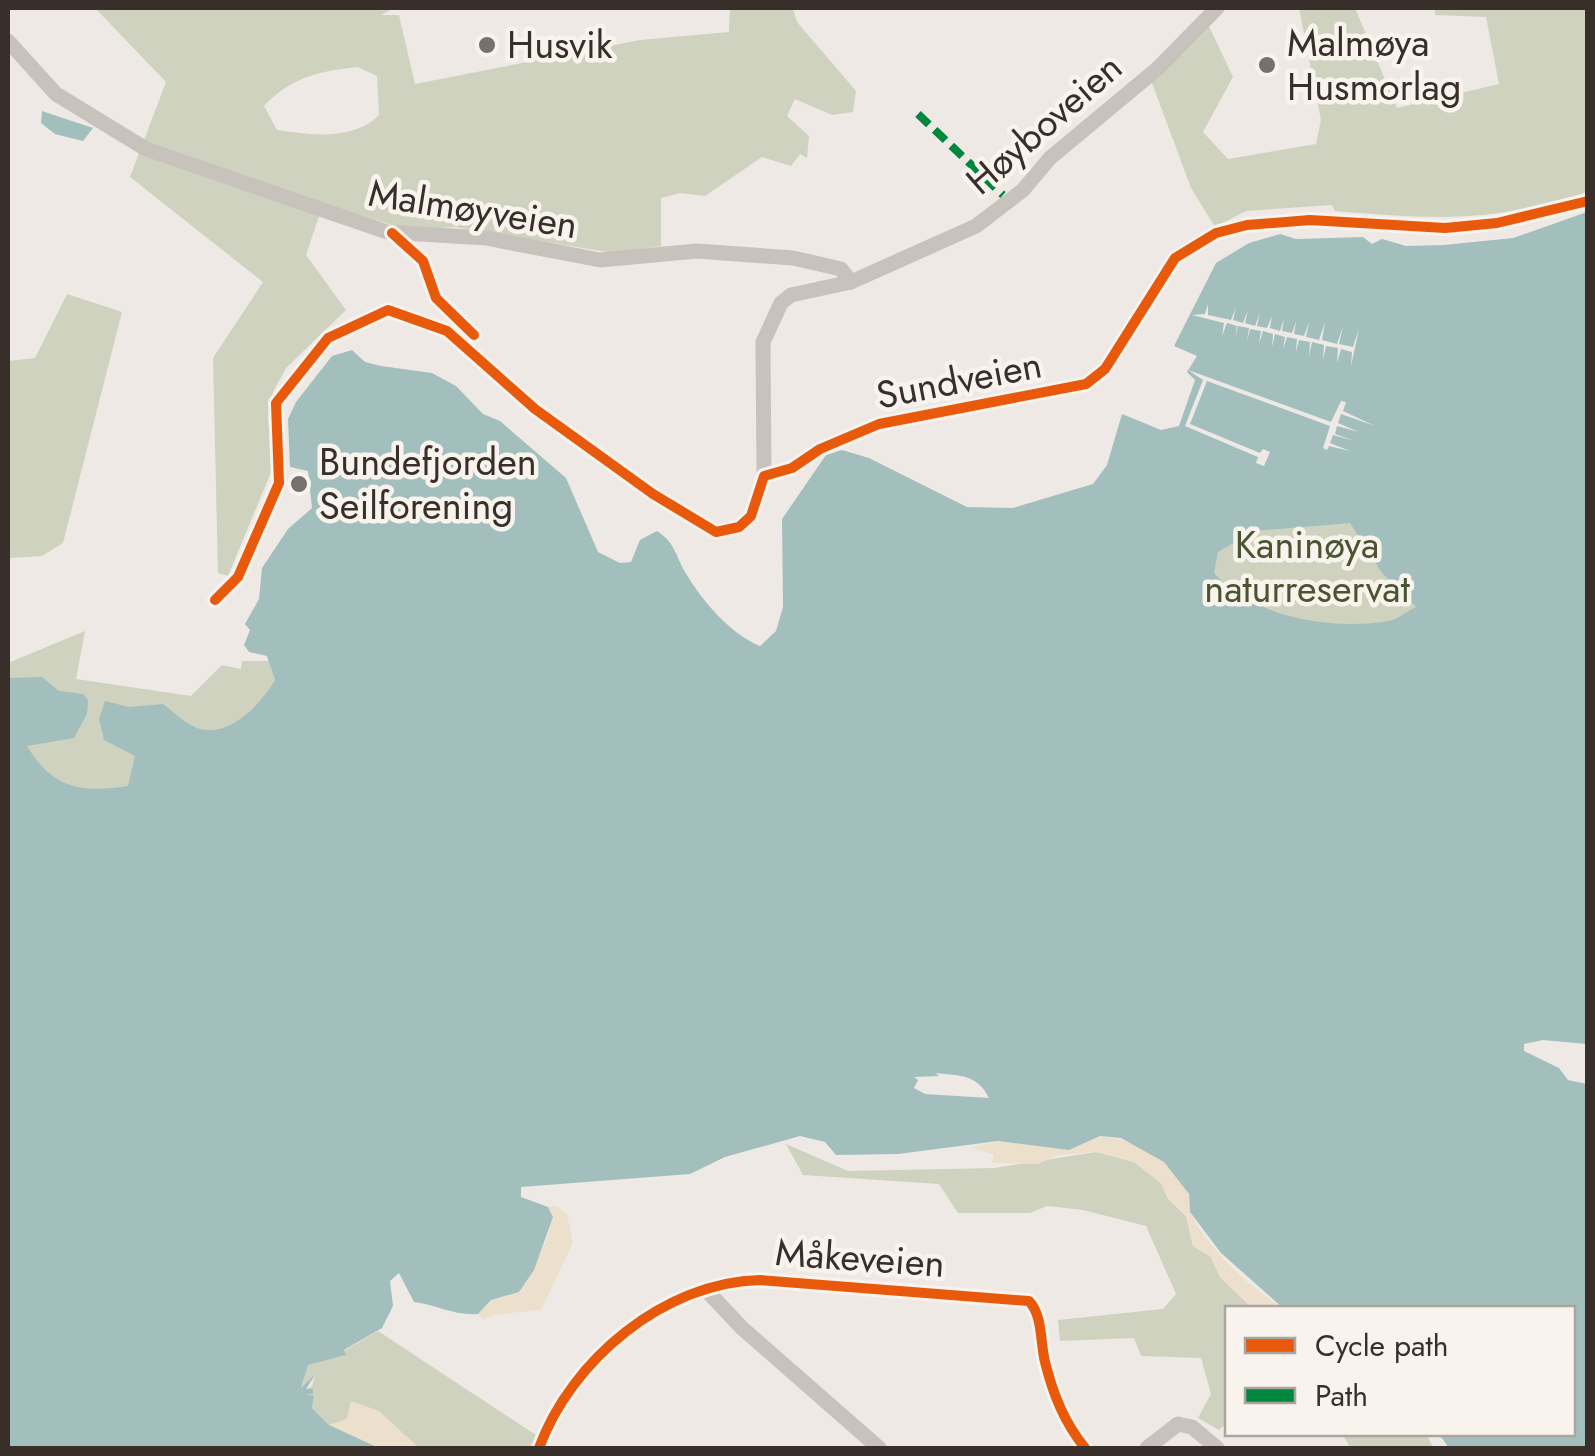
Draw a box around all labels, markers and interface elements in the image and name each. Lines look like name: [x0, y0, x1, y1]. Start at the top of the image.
place label: Malmøya Husmorlag: [1287, 15, 1462, 114]
place label: Husvik: [507, 17, 613, 72]
marker: Husvik: [476, 34, 498, 56]
street label: Høyboveien: [954, 40, 1134, 207]
marker: Malmøya Husmorlag: [1256, 54, 1278, 76]
street label: Malmøyveien: [365, 165, 581, 252]
street label: Sundveien: [871, 337, 1046, 422]
place label: Bundefjorden Seilforening: [319, 434, 537, 533]
marker: Bundefjorden Seilforening: [288, 473, 310, 495]
park label: Kaninøya naturreservat: [1204, 517, 1410, 616]
street label: Måkeveien: [774, 1224, 946, 1291]
legend: [1225, 1306, 1575, 1436]
text: Cycle path: [1315, 1324, 1448, 1367]
text: Path: [1315, 1374, 1368, 1417]

